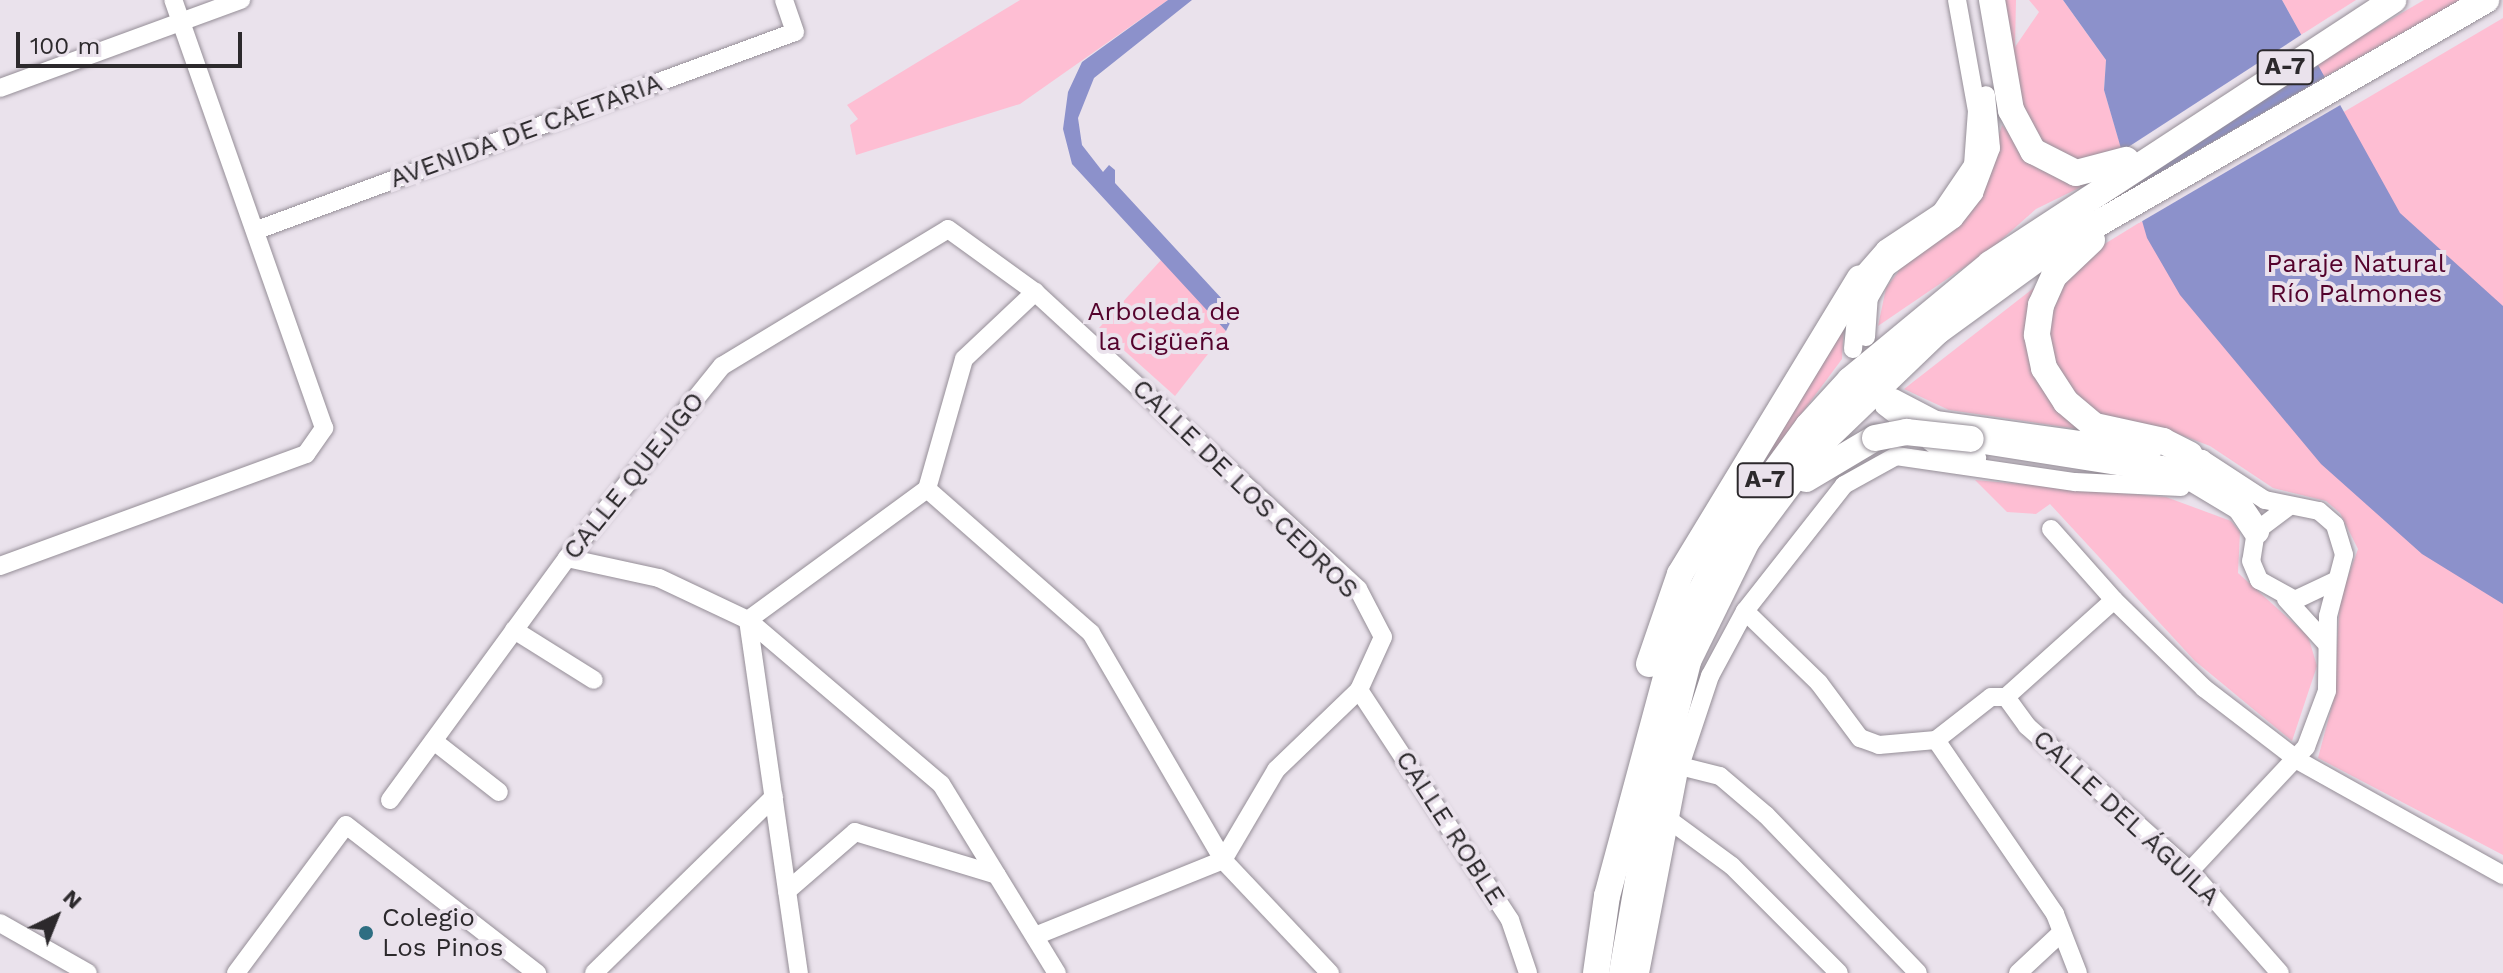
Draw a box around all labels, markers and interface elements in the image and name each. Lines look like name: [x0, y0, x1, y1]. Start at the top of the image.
scale bar: [20, 16, 246, 66]
text: 100 m: [30, 32, 100, 60]
road number: A-7: [2255, 47, 2315, 87]
street label: AVENIDA DE CAETARIA: [385, 67, 667, 195]
park label: Paraje Natural Río Palmones: [2266, 248, 2446, 310]
park label: Arboleda de la Cigüeña: [1087, 296, 1241, 358]
street label: CALLE DE LOS CEDROS: [1126, 373, 1364, 605]
street label: CALLE QUEJIGO: [557, 386, 711, 566]
road number: A-7: [1735, 460, 1795, 500]
street label: CALLE DEL ÁGUILA: [2026, 723, 2226, 913]
street label: CALLE ROBLE: [1389, 745, 1511, 911]
north arrow: [16, 877, 96, 957]
text: N: [58, 884, 87, 914]
place label: Colegio Los Pinos: [382, 902, 503, 964]
marker: Colegio Los Pinos: [357, 924, 375, 942]

